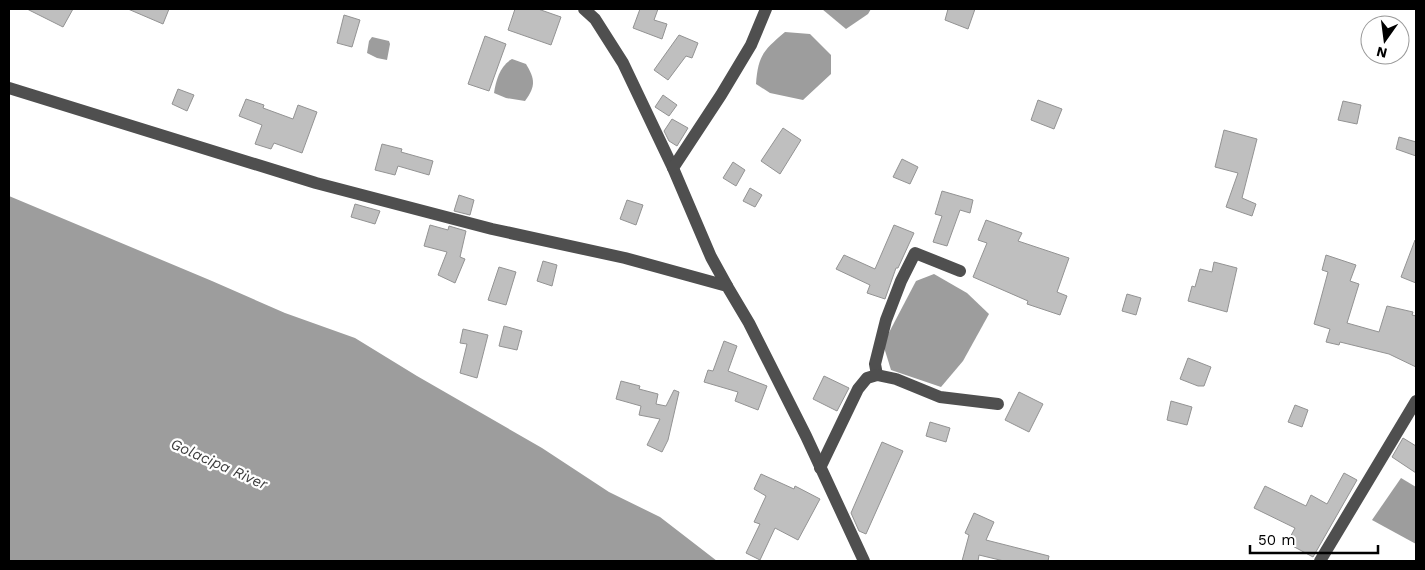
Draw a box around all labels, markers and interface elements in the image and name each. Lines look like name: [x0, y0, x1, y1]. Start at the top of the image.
north arrow: [1360, 15, 1410, 65]
text: N: [1375, 44, 1389, 62]
water label: Golacipa River: [168, 435, 271, 494]
scale bar: [1250, 522, 1378, 554]
text: 50 m: [1258, 531, 1295, 549]

